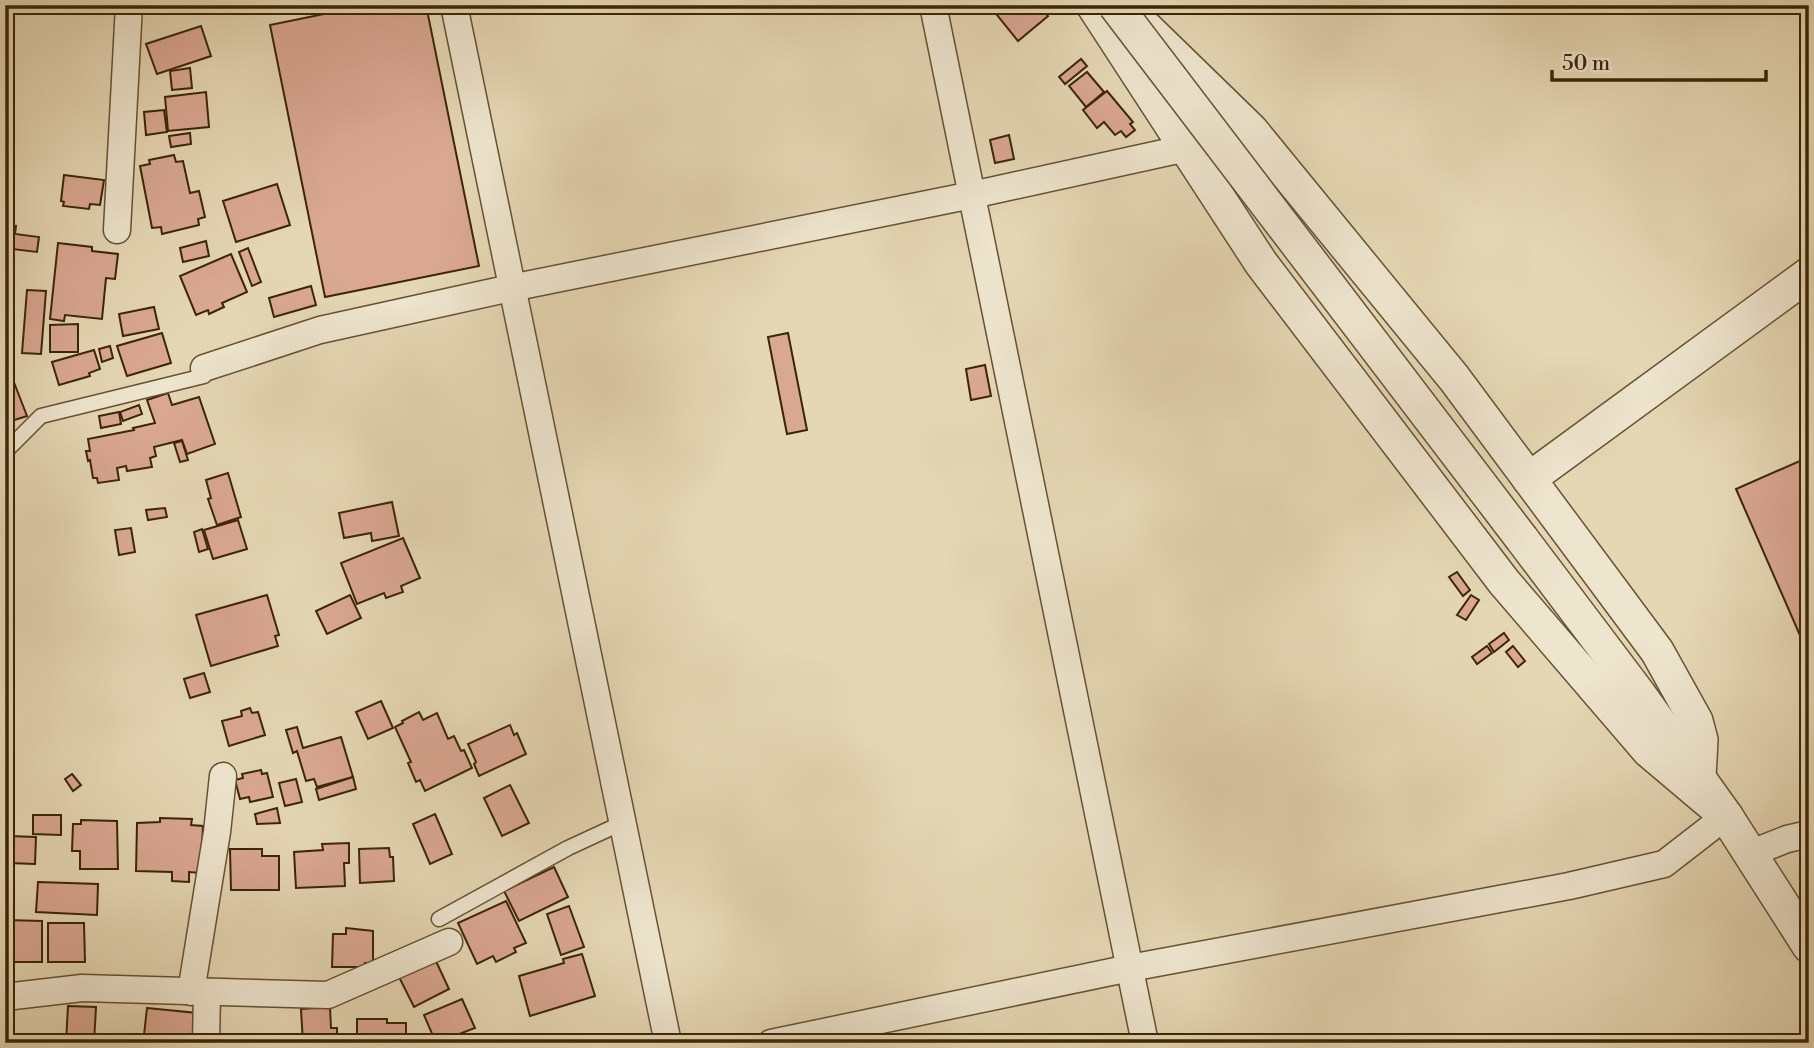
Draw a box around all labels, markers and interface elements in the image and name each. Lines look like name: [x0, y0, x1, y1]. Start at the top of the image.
scale bar: [1552, 38, 1765, 82]
text: 50 m: [1562, 51, 1610, 77]

